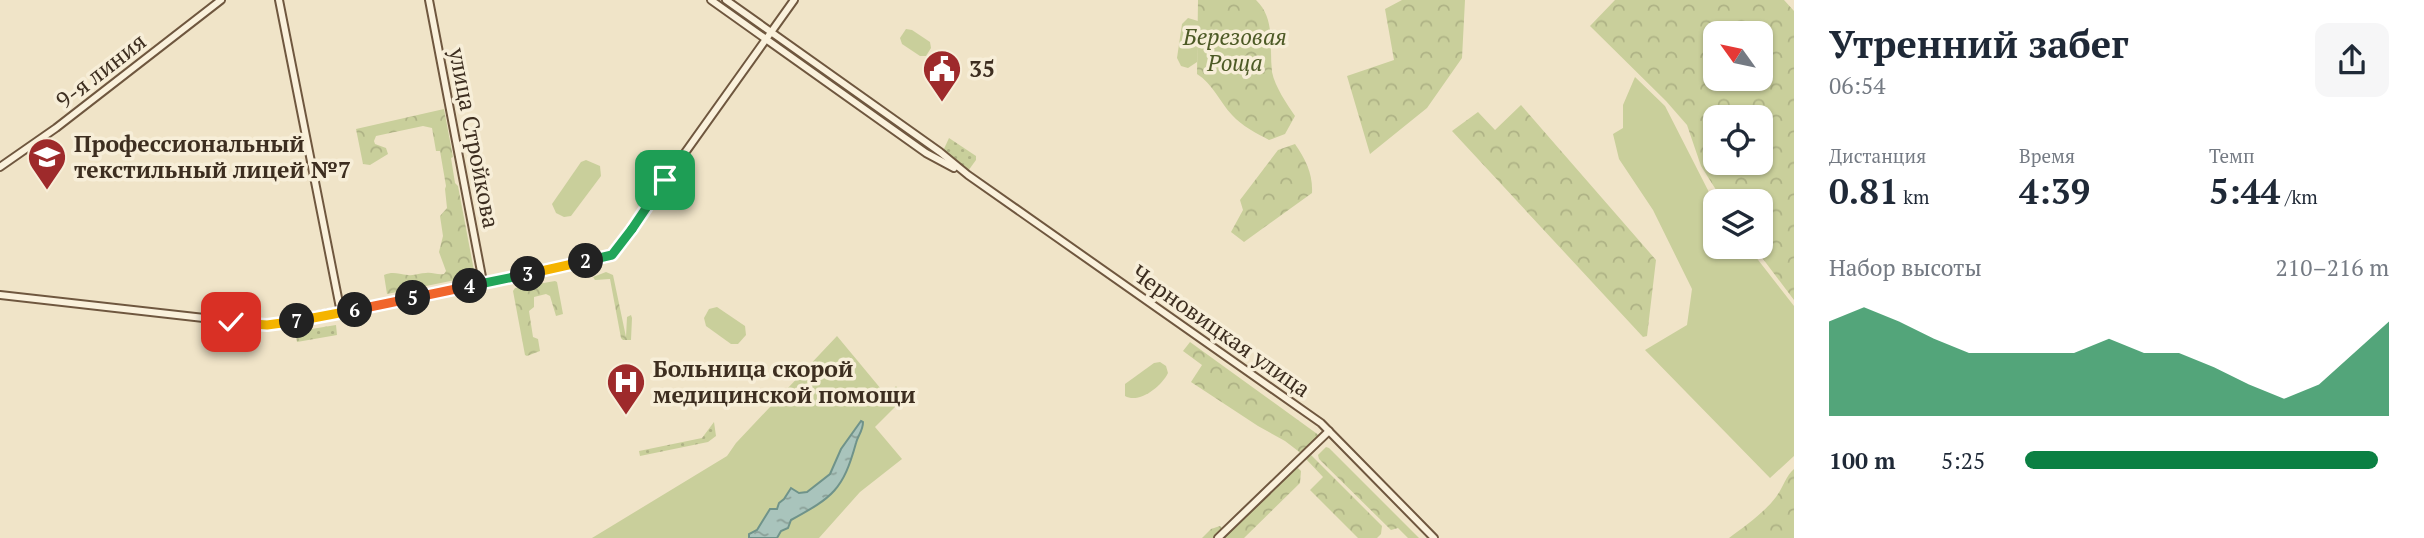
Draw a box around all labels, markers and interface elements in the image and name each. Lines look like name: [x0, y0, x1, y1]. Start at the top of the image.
text: Утренний забег: [1829, 19, 2129, 69]
park label: Березовая Роща: [1182, 21, 1287, 78]
north arrow: [1703, 21, 1773, 91]
map controls: [1703, 21, 1773, 259]
button: share: [2315, 23, 2389, 97]
street label: 9-я линия: [49, 26, 152, 116]
street label: улица Стройкова: [442, 44, 507, 231]
public building icon: 35: [921, 48, 963, 103]
place label: 35: [969, 53, 995, 84]
text: 06:54: [1829, 70, 1886, 101]
button: locate: [1703, 105, 1773, 175]
place label: Профессиональный текстильный лицей №7: [74, 128, 351, 185]
school or university icon: Профессиональный текстильный лицей №7: [26, 136, 68, 191]
text: Дистанция: [1829, 143, 1926, 168]
text: Время: [2019, 143, 2075, 168]
text: Темп: [2209, 143, 2255, 168]
pin: [635, 150, 695, 210]
icon: arrive: [646, 161, 684, 199]
text: 0.81: [1829, 168, 1899, 214]
text: 4:39: [2019, 168, 2090, 214]
text: 5:44: [2209, 168, 2280, 214]
text: km: [1899, 184, 1930, 209]
text: /km: [2280, 184, 2318, 209]
button: layers: [1703, 189, 1773, 259]
pin: 2: [568, 244, 604, 278]
text: 2: [580, 248, 591, 273]
text: Набор высоты: [1829, 252, 1982, 283]
text: 210–216 m: [2276, 252, 2389, 283]
pin: 3: [510, 256, 546, 292]
street label: Черновицкая улица: [1126, 257, 1317, 404]
text: 3: [522, 261, 533, 286]
pin: 4: [452, 268, 488, 304]
text: 4: [464, 273, 475, 298]
pin: 5: [396, 280, 430, 316]
text: 5: [407, 285, 418, 310]
pin: [201, 292, 261, 352]
pin: 6: [338, 292, 372, 328]
text: 6: [349, 297, 360, 322]
icon: check: [212, 303, 250, 341]
pin: 7: [280, 304, 314, 338]
text: 7: [291, 308, 302, 333]
place label: Больница скорой медицинской помощи: [653, 353, 916, 410]
hospital icon: Больница скорой медицинской помощи: [605, 361, 647, 416]
text: 100 m: [1829, 445, 1895, 476]
text: 5:25: [1941, 445, 1985, 476]

